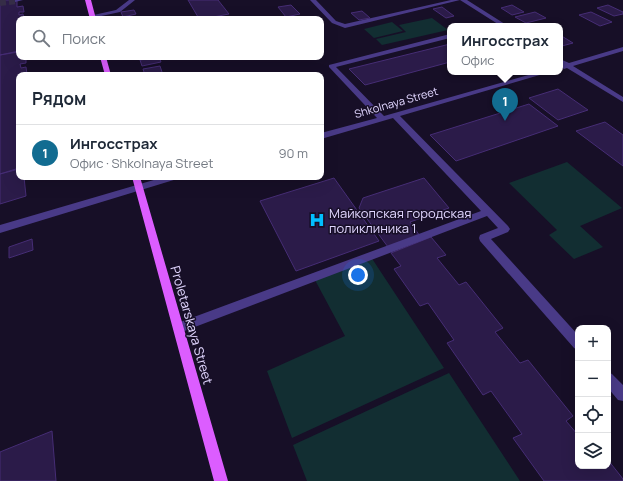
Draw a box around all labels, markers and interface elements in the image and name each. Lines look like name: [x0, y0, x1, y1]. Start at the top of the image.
search box: [16, 16, 324, 60]
popup: [447, 23, 563, 75]
icon: search: [30, 27, 52, 49]
text: Поиск: [62, 28, 106, 49]
text: Ингосстрах: [461, 30, 549, 51]
text: Офис: [461, 51, 495, 69]
street label: Shkolnaya Street: [352, 83, 440, 121]
text: Рядом: [32, 87, 86, 110]
pin: 1: [492, 88, 518, 121]
text: Ингосстрах: [70, 133, 158, 154]
text: 1: [42, 144, 48, 162]
text: 90 m: [278, 144, 308, 162]
text: Офис · Shkolnaya Street: [70, 154, 213, 172]
place label: Майкопская городская поликлиника 1: [329, 204, 471, 237]
hospital icon: Майкопская городская поликлиника 1: [308, 211, 326, 229]
street label: Proletarskaya Street: [166, 264, 218, 386]
your location: [348, 265, 368, 285]
map controls: [575, 325, 611, 469]
button: +: [575, 325, 611, 361]
button: −: [575, 361, 611, 397]
button: locate: [575, 397, 611, 433]
button: layers: [575, 433, 611, 469]

